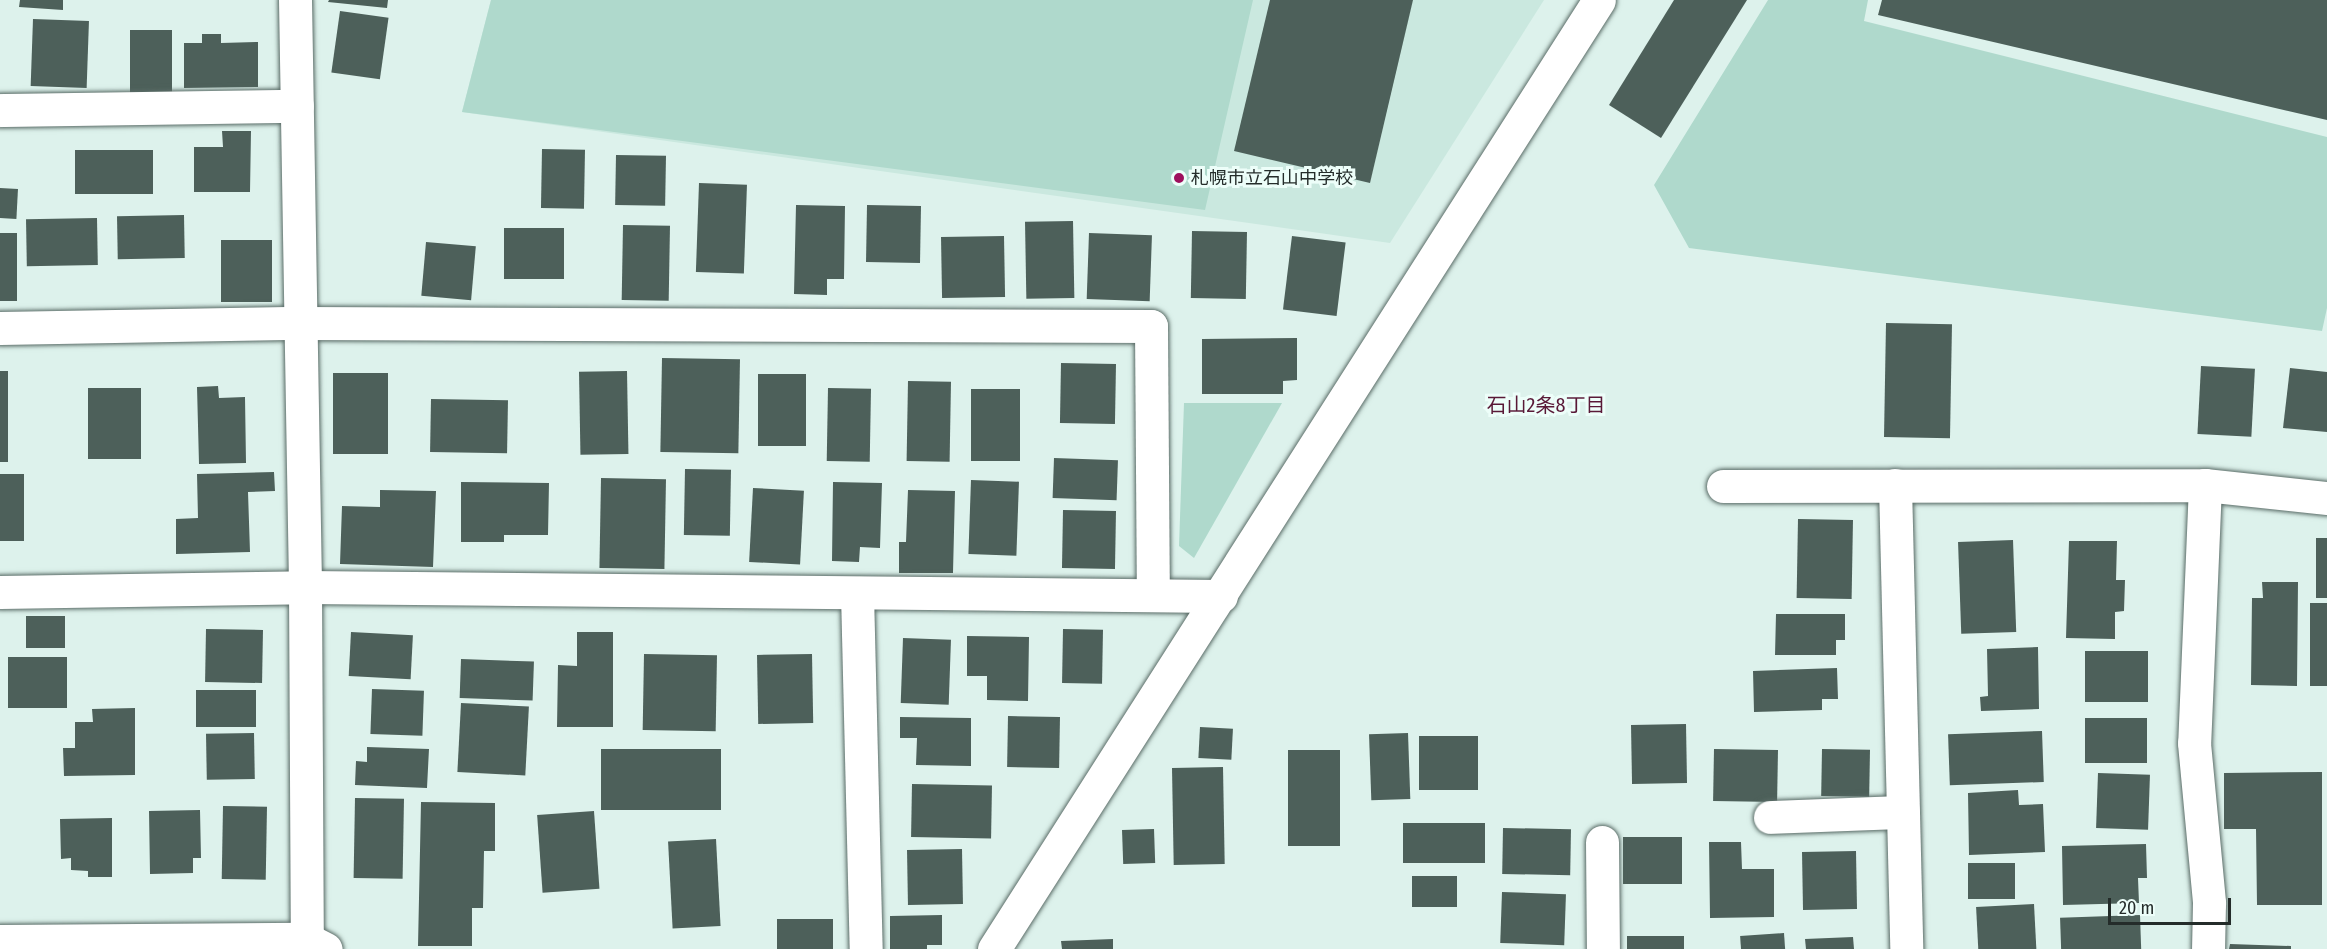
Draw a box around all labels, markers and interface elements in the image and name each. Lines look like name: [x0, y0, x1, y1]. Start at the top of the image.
place label: 札幌市立石山中学校: [1191, 167, 1353, 189]
marker: 札幌市立石山中学校: [1172, 171, 1186, 185]
district label: 石山2条8丁目: [1487, 393, 1605, 417]
scale bar: [2111, 886, 2234, 924]
text: 20 m: [2119, 897, 2154, 919]

